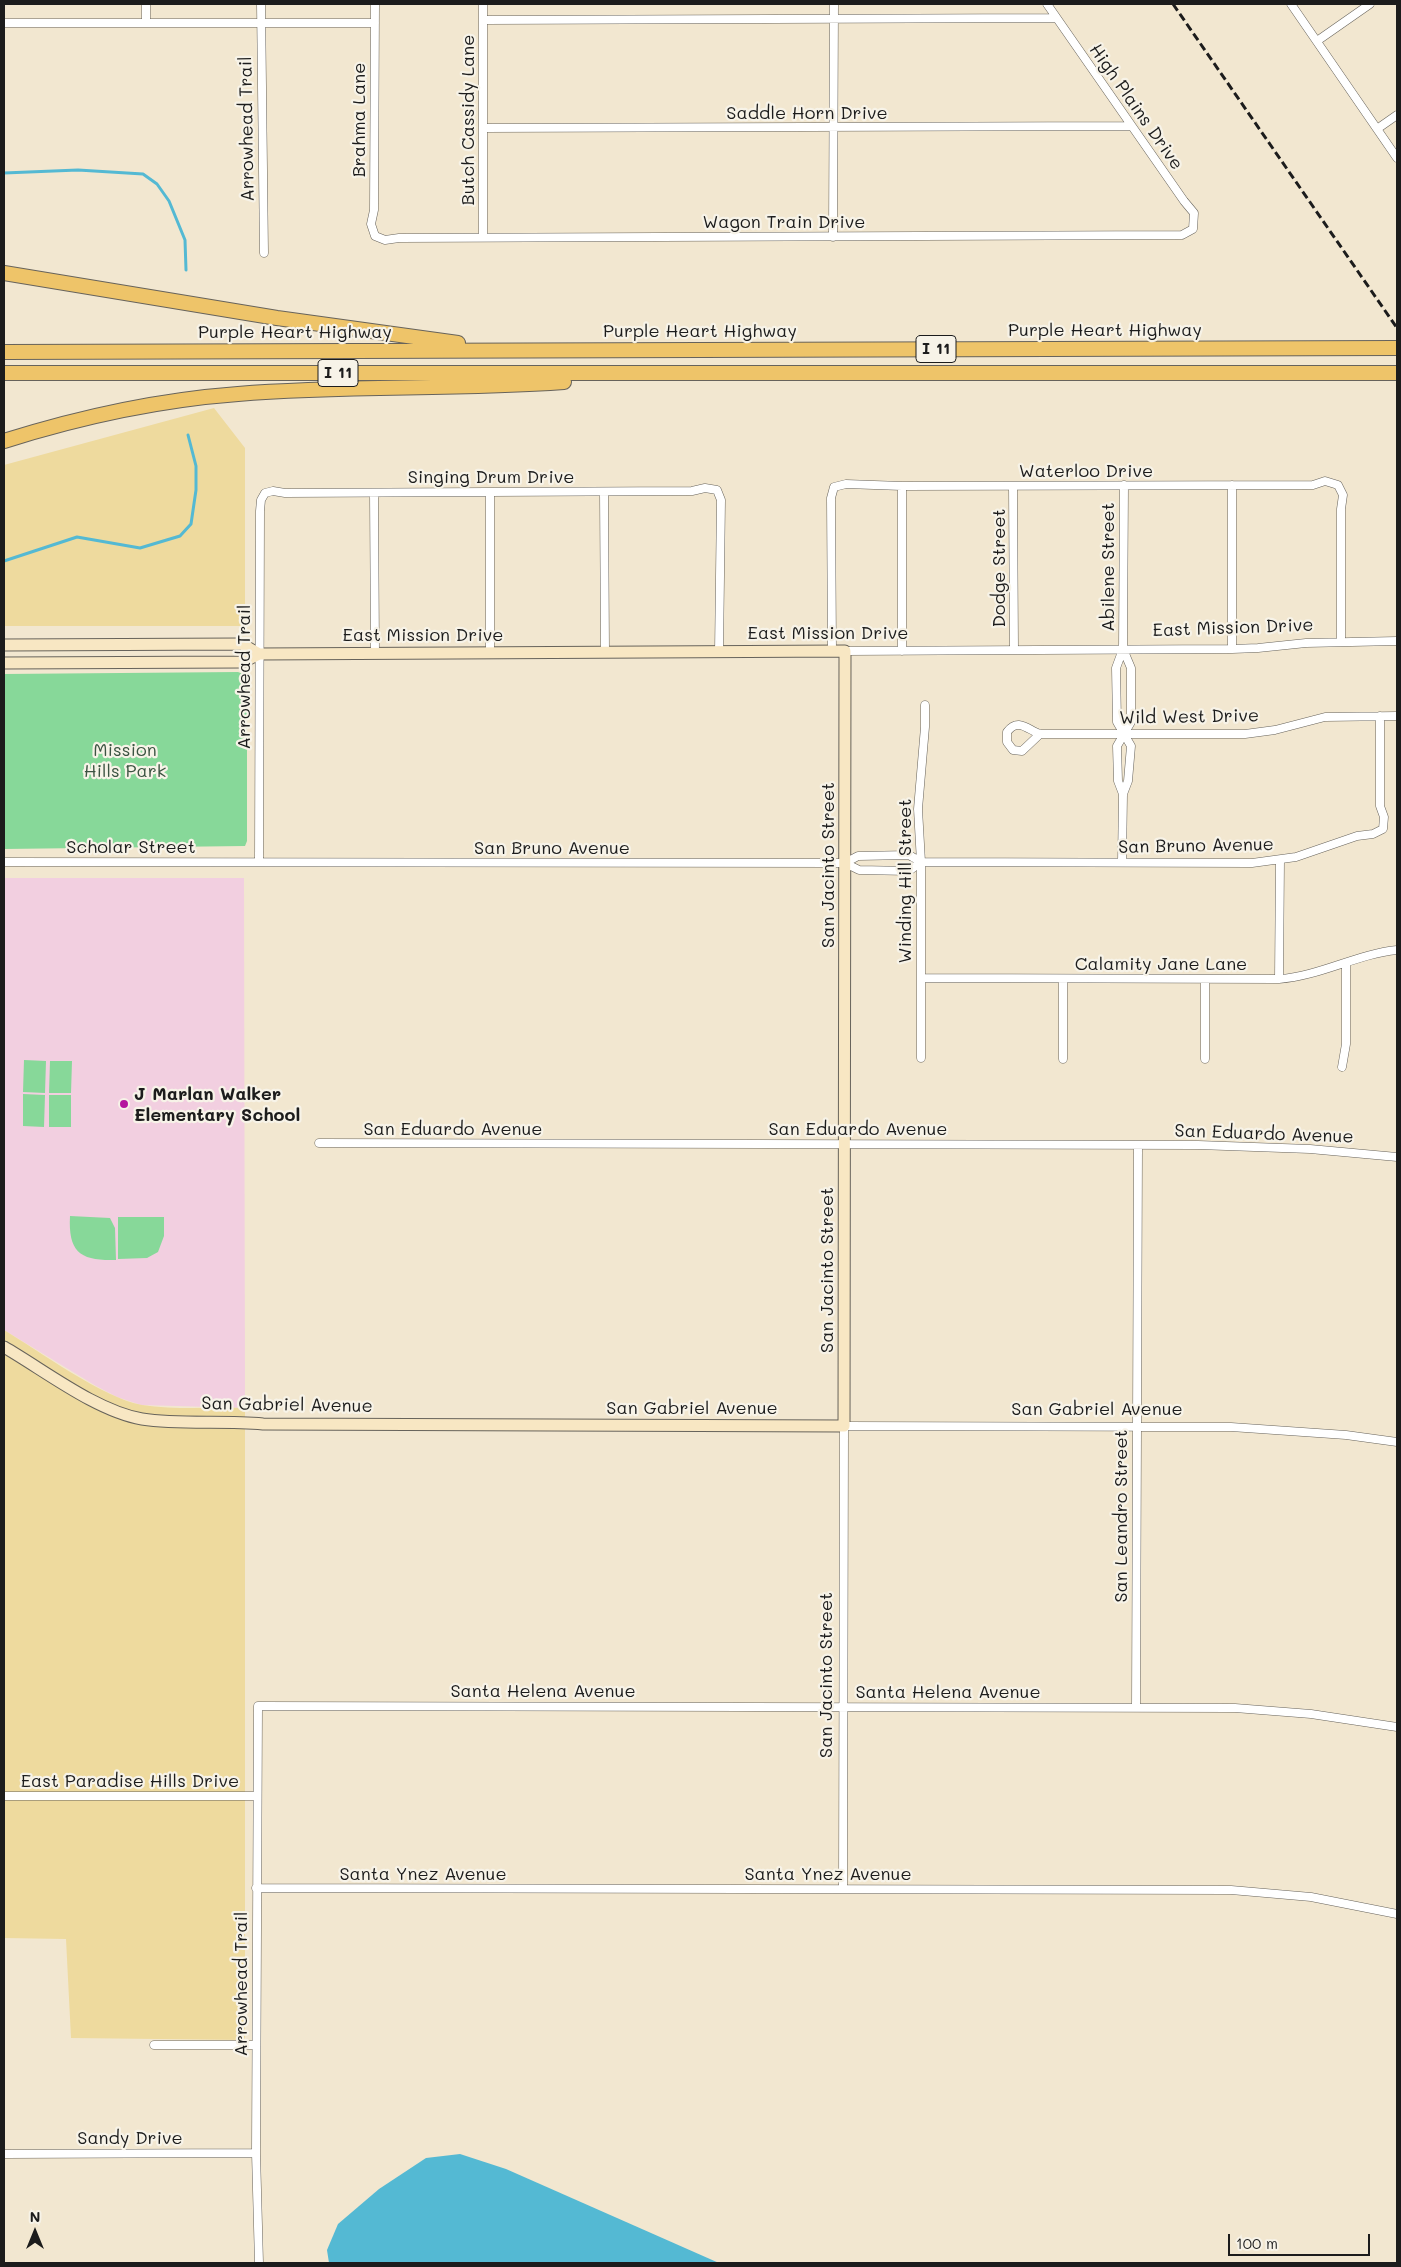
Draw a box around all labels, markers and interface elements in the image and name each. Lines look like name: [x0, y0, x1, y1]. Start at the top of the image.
street label: Butch Cassidy Lane: [457, 35, 479, 205]
street label: High Plains Drive: [1084, 40, 1188, 174]
street label: Arrowhead Trail: [235, 56, 259, 202]
street label: Brahma Lane: [348, 63, 370, 177]
street label: Saddle Horn Drive: [726, 102, 888, 124]
street label: Wagon Train Drive: [703, 211, 865, 233]
street label: Purple Heart Highway: [1008, 319, 1202, 341]
street label: Purple Heart Highway: [603, 320, 797, 342]
street label: Purple Heart Highway: [198, 321, 392, 343]
road number: I 11: [916, 336, 956, 362]
road number: I 11: [318, 359, 358, 386]
street label: Waterloo Drive: [1019, 460, 1153, 482]
street label: Singing Drum Drive: [408, 466, 574, 488]
street label: Abilene Street: [1097, 502, 1119, 632]
street label: Dodge Street: [988, 508, 1010, 628]
street label: Arrowhead Trail: [233, 604, 255, 750]
street label: East Mission Drive: [1152, 614, 1314, 642]
street label: East Mission Drive: [748, 622, 908, 644]
street label: East Mission Drive: [343, 624, 503, 646]
street label: Wild West Drive: [1119, 705, 1259, 729]
park label: Mission Hills Park: [84, 739, 166, 782]
street label: San Jacinto Street: [817, 782, 839, 948]
street label: Winding Hill Street: [894, 799, 916, 963]
street label: San Bruno Avenue: [1118, 834, 1274, 858]
street label: Scholar Street: [66, 836, 196, 858]
street label: San Bruno Avenue: [474, 837, 630, 859]
street label: Calamity Jane Lane: [1075, 953, 1247, 975]
place label: J Marlan Walker Elementary School: [134, 1083, 300, 1126]
marker: J Marlan Walker Elementary School: [118, 1098, 130, 1110]
street label: San Eduardo Avenue: [363, 1118, 543, 1140]
street label: San Eduardo Avenue: [768, 1118, 948, 1140]
street label: San Eduardo Avenue: [1174, 1120, 1354, 1148]
street label: San Jacinto Street: [816, 1187, 838, 1353]
street label: San Gabriel Avenue: [201, 1393, 373, 1417]
street label: San Gabriel Avenue: [606, 1397, 778, 1419]
street label: San Gabriel Avenue: [1011, 1398, 1183, 1420]
street label: San Leandro Street: [1110, 1429, 1132, 1603]
street label: San Jacinto Street: [815, 1592, 837, 1758]
street label: Santa Helena Avenue: [450, 1680, 636, 1702]
street label: Santa Helena Avenue: [855, 1681, 1041, 1703]
street label: East Paradise Hills Drive: [21, 1770, 239, 1792]
street label: Santa Ynez Avenue: [339, 1863, 507, 1885]
street label: Santa Ynez Avenue: [744, 1863, 912, 1885]
street label: Arrowhead Trail: [230, 1911, 252, 2057]
street label: Sandy Drive: [77, 2127, 183, 2149]
north arrow: [10, 2207, 60, 2257]
text: N: [30, 2207, 40, 2226]
scale bar: [1231, 2224, 1374, 2256]
text: 100 m: [1236, 2233, 1278, 2253]

